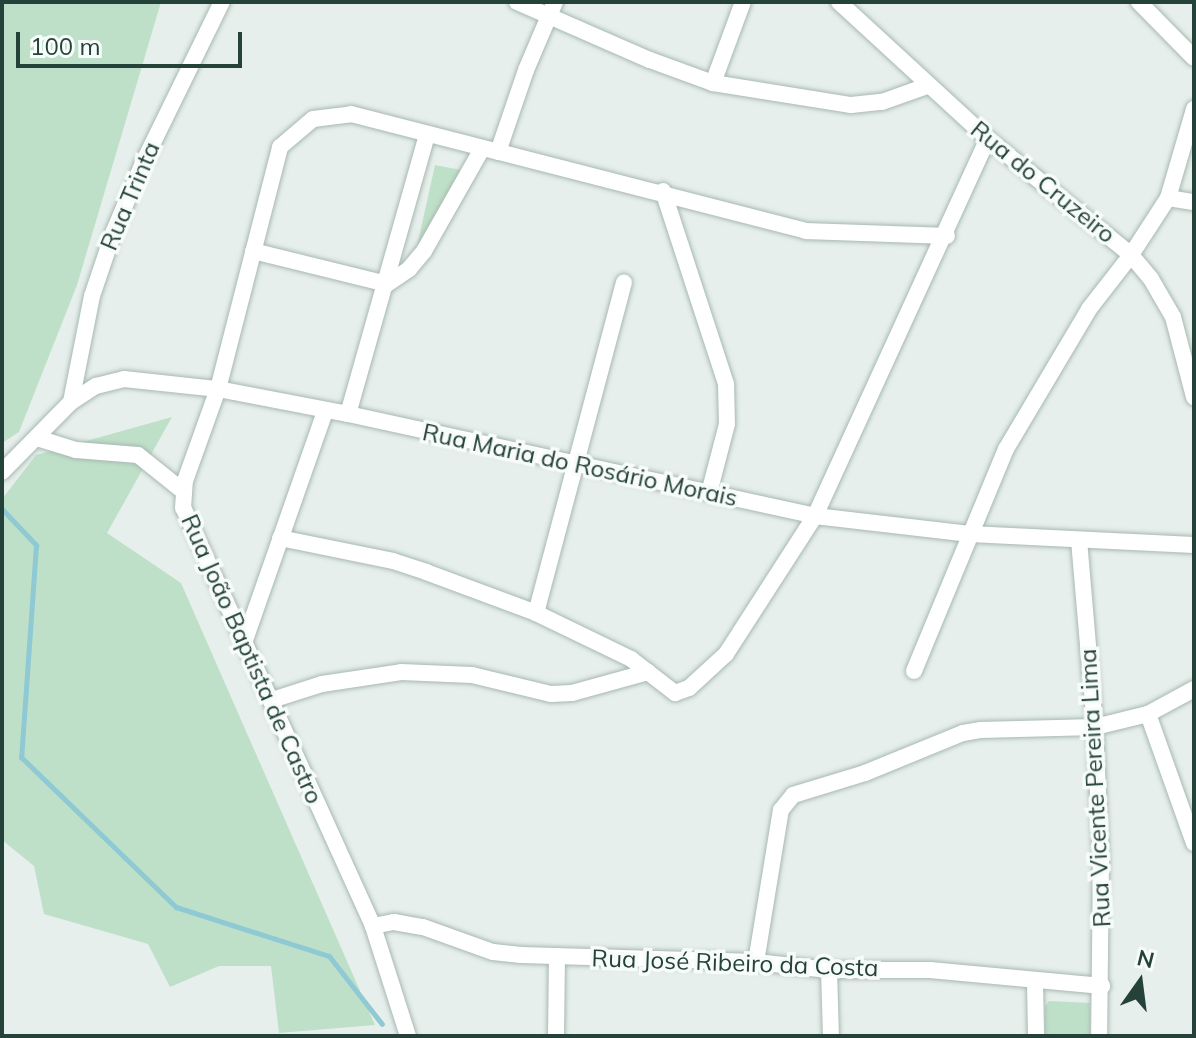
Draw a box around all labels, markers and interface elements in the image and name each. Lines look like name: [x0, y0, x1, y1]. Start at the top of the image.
scale bar: [20, 16, 246, 66]
text: 100 m: [30, 31, 101, 61]
street label: Rua do Cruzeiro: [965, 115, 1121, 249]
street label: Rua Trinta: [94, 137, 166, 255]
street label: Rua Maria do Rosário Morais: [420, 418, 740, 512]
street label: Rua João Baptista de Castro: [175, 510, 329, 808]
street label: Rua Vicente Pereira Lima: [1073, 648, 1117, 928]
north arrow: [1100, 942, 1180, 1022]
text: N: [1134, 943, 1157, 974]
street label: Rua José Ribeiro da Costa: [591, 944, 879, 982]

